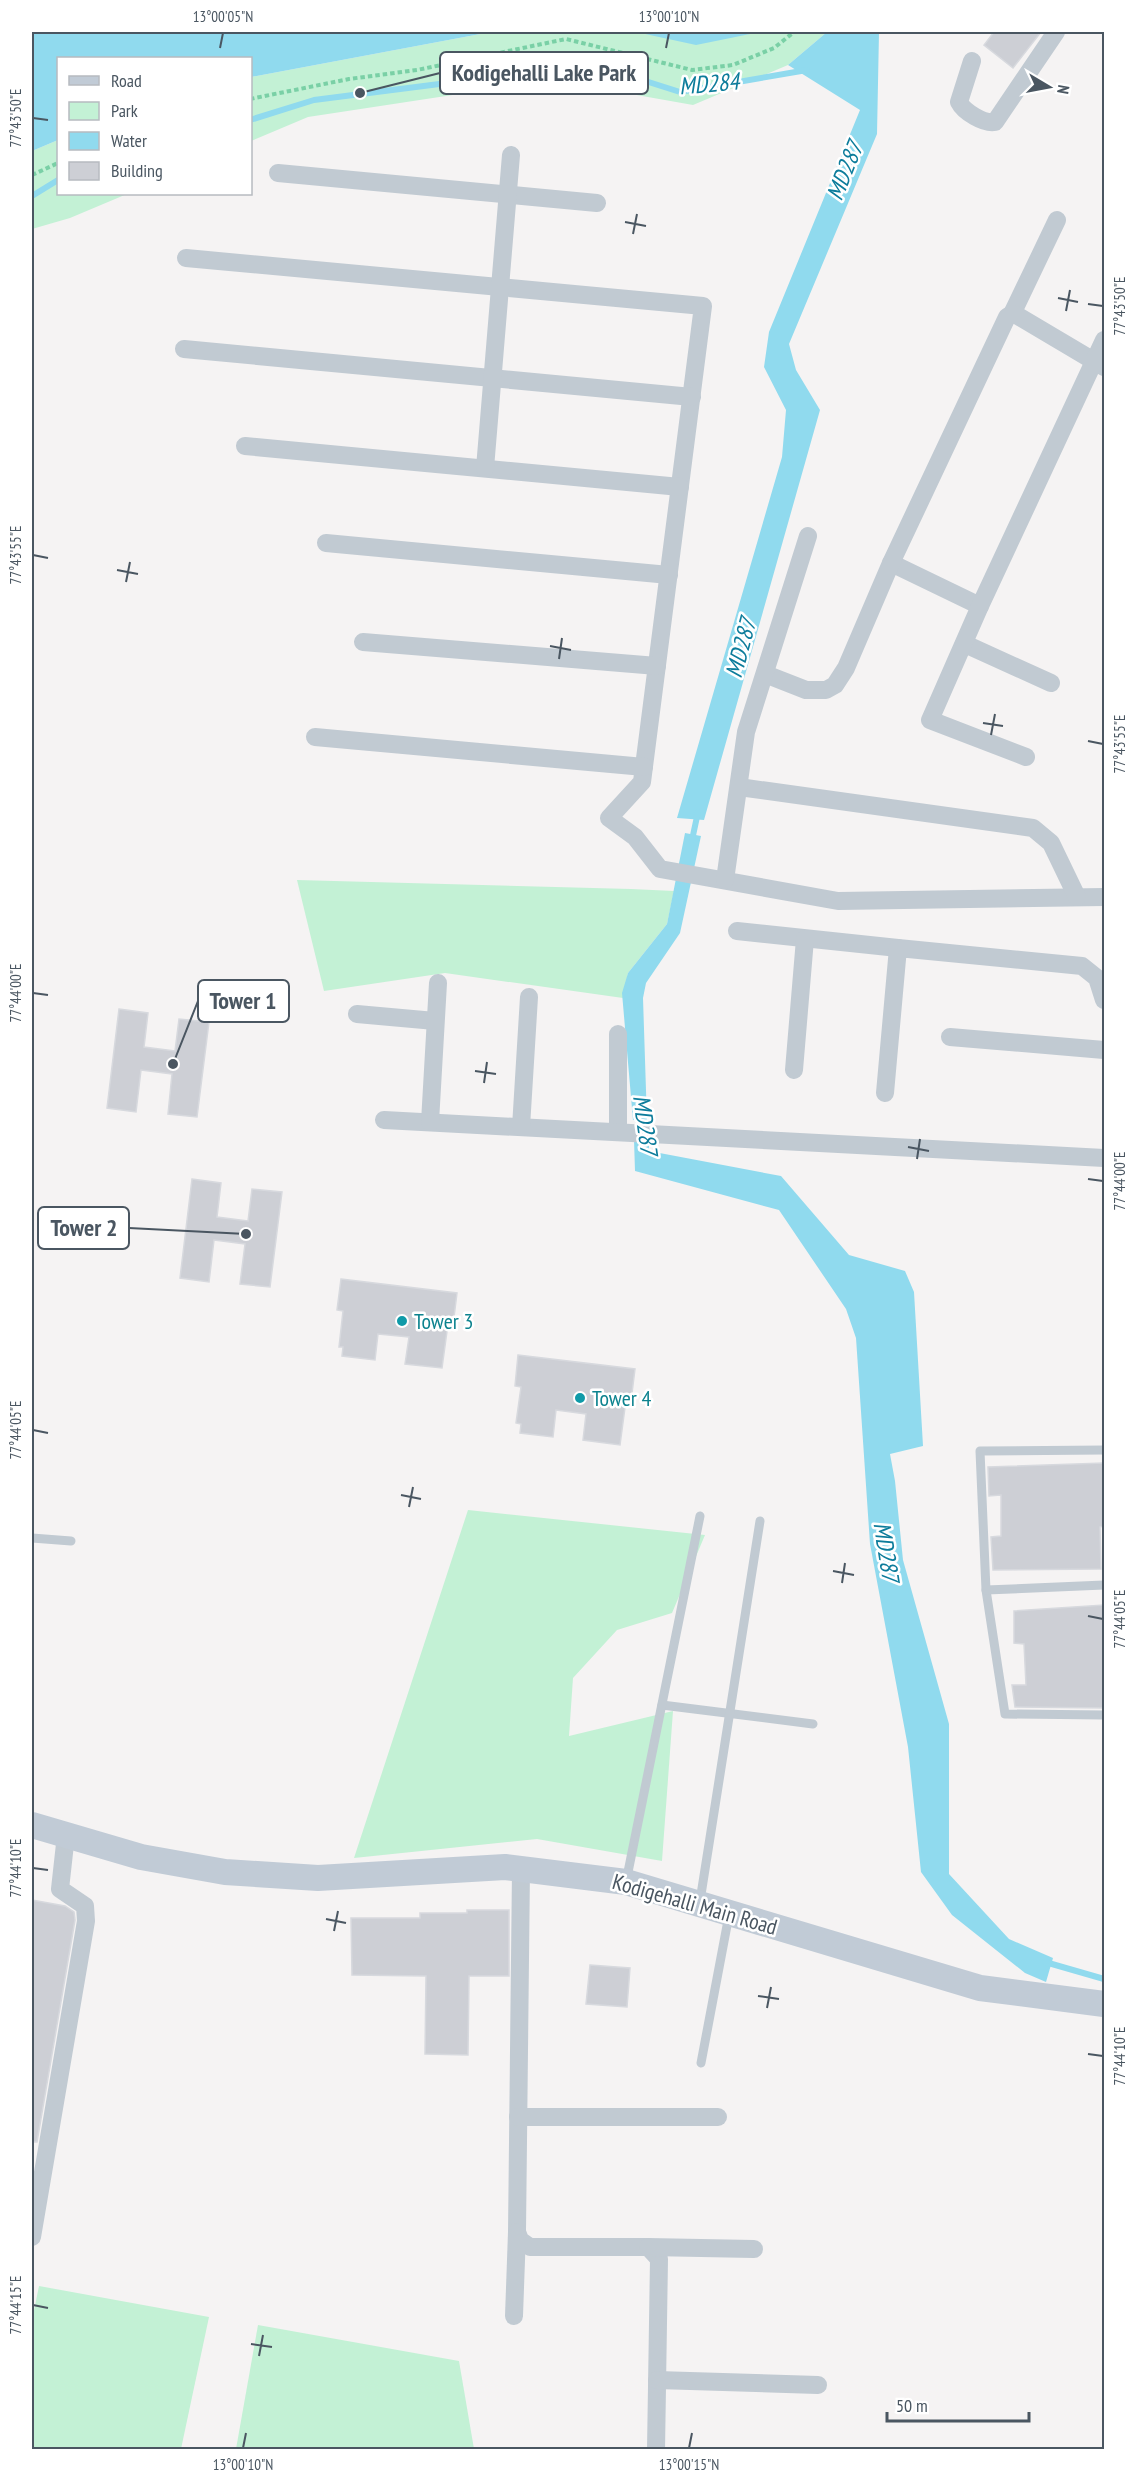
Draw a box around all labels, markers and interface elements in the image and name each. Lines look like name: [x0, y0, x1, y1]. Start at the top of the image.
text: 13°00'05"N: [193, 7, 253, 26]
text: 13°00'10"N: [639, 7, 699, 26]
callout: Kodigehalli Lake Park: [440, 52, 648, 94]
legend: [57, 57, 252, 195]
text: Kodigehalli Lake Park: [452, 57, 636, 88]
north arrow: [1019, 57, 1079, 117]
water label: MD284: [678, 65, 743, 102]
text: Road: [111, 69, 142, 92]
text: N: [1053, 84, 1074, 96]
text: 77°43'50"E: [6, 88, 25, 148]
text: Park: [111, 99, 138, 122]
text: Water: [111, 129, 147, 152]
water label: MD287: [819, 134, 871, 205]
text: Building: [111, 159, 163, 182]
text: 77°43'50"E: [1110, 276, 1129, 336]
text: 77°43'55"E: [6, 525, 25, 585]
water label: MD287: [718, 612, 764, 681]
text: 77°43'55"E: [1110, 714, 1129, 774]
text: 77°44'00"E: [6, 963, 25, 1023]
callout: Tower 1: [198, 980, 289, 1022]
text: Tower 1: [209, 985, 277, 1016]
water label: MD287: [626, 1093, 665, 1160]
text: 77°44'00"E: [1110, 1151, 1129, 1211]
callout: Tower 2: [38, 1207, 129, 1249]
text: Tower 2: [50, 1212, 118, 1243]
place label: Tower 3: [414, 1307, 473, 1335]
marker: Tower 3: [395, 1314, 409, 1328]
place label: Tower 4: [592, 1384, 651, 1412]
marker: Tower 4: [573, 1391, 587, 1405]
text: 77°44'05"E: [6, 1400, 25, 1460]
water label: MD287: [866, 1520, 907, 1587]
text: 77°44'05"E: [1110, 1589, 1129, 1649]
text: 77°44'10"E: [6, 1838, 25, 1898]
street label: Kodigehalli Main Road: [609, 1867, 781, 1941]
text: 77°44'10"E: [1110, 2026, 1129, 2086]
text: 77°44'15"E: [6, 2275, 25, 2335]
scale bar: [887, 2385, 1030, 2423]
text: 50 m: [896, 2394, 928, 2417]
text: 13°00'10"N: [213, 2455, 273, 2474]
text: 13°00'15"N: [659, 2455, 719, 2474]

